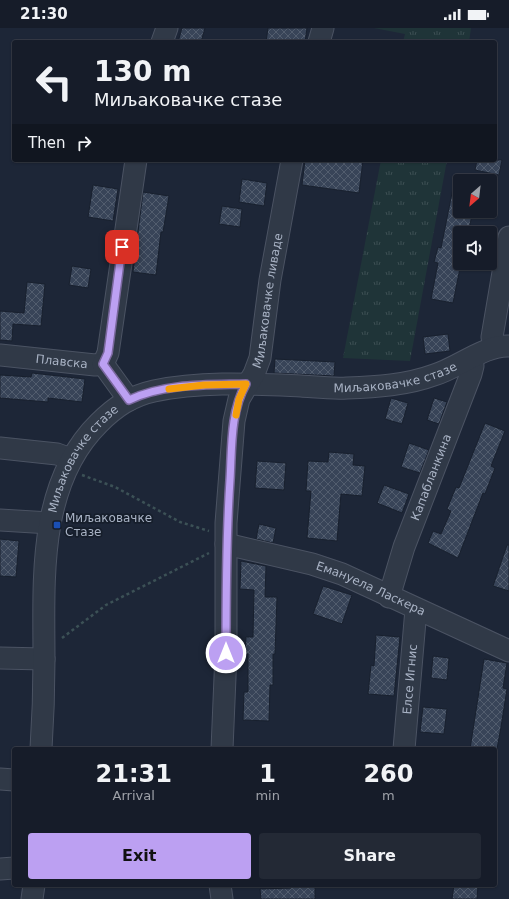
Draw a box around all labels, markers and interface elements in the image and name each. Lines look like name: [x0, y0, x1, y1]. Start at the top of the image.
text: 21:30: [20, 5, 68, 23]
text: 130 m: [94, 55, 191, 88]
icon: left: [28, 56, 80, 108]
text: Миљаковачке стазе: [94, 89, 282, 110]
icon: right: [73, 132, 95, 154]
text: Then: [28, 134, 65, 152]
north arrow: [453, 174, 497, 218]
map controls: [453, 174, 497, 270]
button: sound: [453, 226, 497, 270]
pin: [105, 230, 139, 264]
street label: Миљаковачке ливаде: [250, 232, 285, 370]
icon: arrive: [111, 236, 133, 258]
street label: Плавска: [35, 352, 88, 371]
street label: Миљаковачке стазе: [334, 359, 459, 395]
street label: Миљаковачке стазе: [45, 402, 121, 514]
street label: Капабланкина: [408, 432, 454, 523]
place label: Миљаковачке Стазе: [65, 511, 152, 539]
marker: Миљаковачке Стазе: [52, 520, 62, 530]
street label: Емануела Ласкера: [314, 559, 428, 618]
position arrow: [205, 632, 247, 674]
street label: Елсе Игнис: [400, 643, 420, 715]
text: 21:31: [95, 760, 172, 788]
text: 1: [259, 760, 276, 788]
text: 260: [363, 760, 413, 788]
text: Arrival: [113, 788, 155, 803]
text: min: [255, 788, 280, 803]
text: m: [382, 788, 395, 803]
button: Exit: [28, 833, 251, 879]
button: Share: [259, 833, 481, 879]

